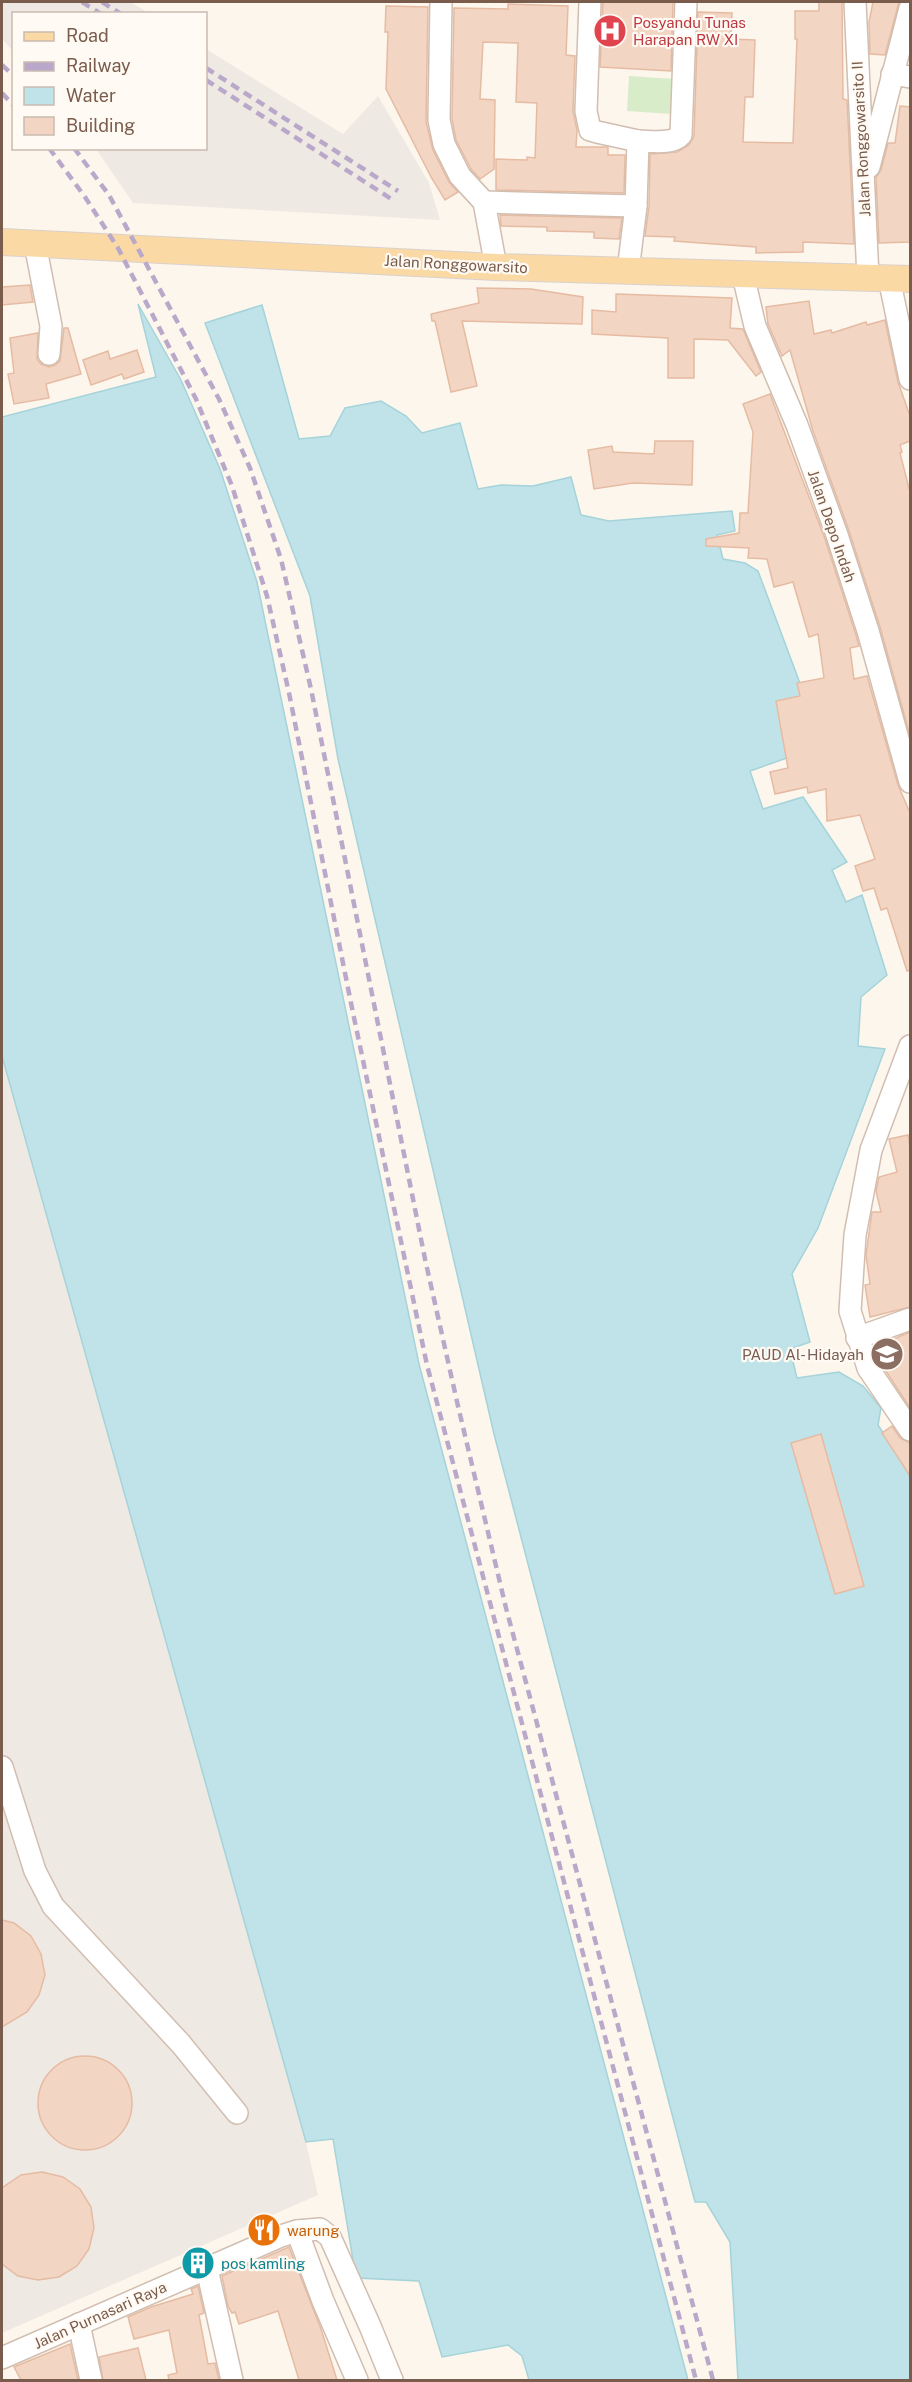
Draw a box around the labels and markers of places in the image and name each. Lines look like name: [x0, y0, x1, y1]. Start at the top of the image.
hospital icon: Posyandu Tunas Harapan RW XI: [592, 13, 628, 49]
place label: Posyandu Tunas Harapan RW XI: [633, 14, 746, 48]
school or university icon: PAUD Al- Hidayah: [869, 1336, 905, 1372]
place label: PAUD Al- Hidayah: [742, 1346, 864, 1363]
restaurant icon: warung: [246, 2212, 282, 2248]
place label: warung: [287, 2222, 339, 2239]
building icon: pos kamling: [180, 2245, 216, 2281]
place label: pos kamling: [221, 2255, 305, 2272]

